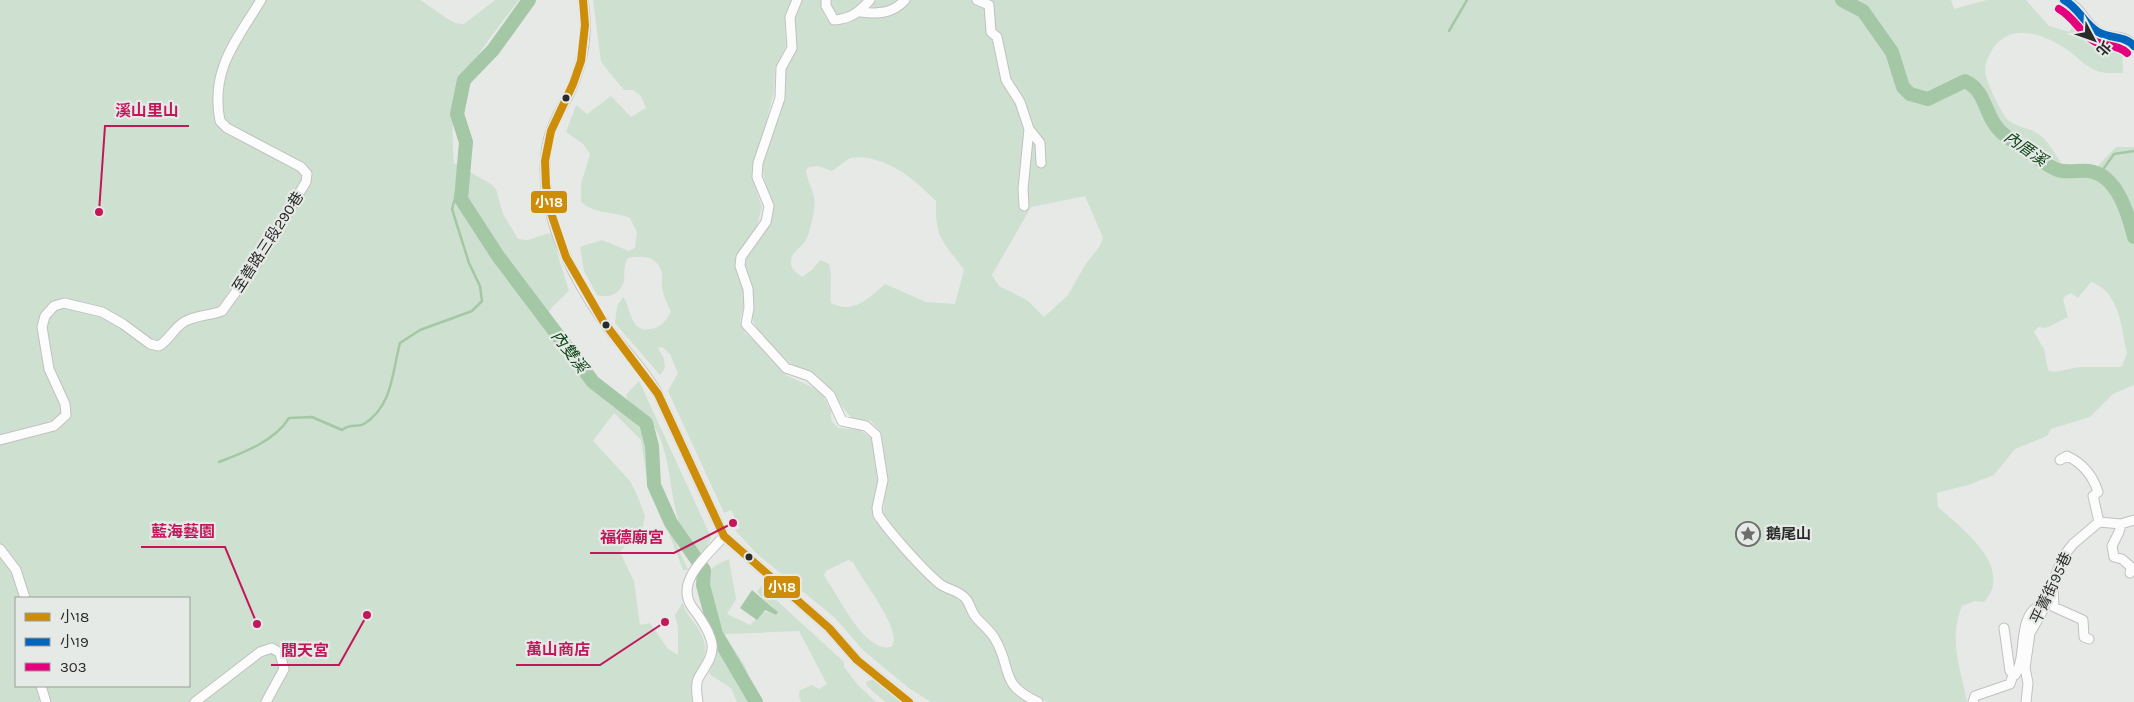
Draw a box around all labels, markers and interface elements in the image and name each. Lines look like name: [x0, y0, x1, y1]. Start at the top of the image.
north arrow: [2069, 15, 2119, 65]
text: 北: [2092, 37, 2114, 59]
unlabelled marker: [561, 93, 571, 103]
callout: 溪山里山: [105, 95, 189, 126]
text: 溪山里山: [115, 101, 179, 120]
water label: 內厝溪: [2001, 127, 2052, 171]
street label: 至善路三段290巷: [229, 188, 307, 296]
line badge: 小18: [530, 190, 568, 214]
text: 小18: [535, 194, 563, 211]
unlabelled marker: [601, 320, 611, 330]
water label: 內雙溪: [548, 326, 593, 378]
callout: 藍海藝園: [141, 516, 225, 547]
place icon: 鵝尾山: [1735, 521, 1761, 547]
text: 藍海藝園: [151, 522, 215, 541]
callout: 福德廟宮: [590, 522, 674, 553]
place label: 鵝尾山: [1766, 525, 1811, 543]
text: 福德廟宮: [600, 528, 664, 547]
street label: 平菁街95巷: [2027, 549, 2075, 627]
unlabelled marker: [744, 552, 754, 562]
line badge: 小18: [763, 575, 801, 599]
text: 小18: [768, 579, 796, 596]
legend: [15, 597, 190, 687]
text: 小18: [60, 608, 89, 626]
text: 小19: [60, 633, 89, 651]
callout: 閭天宮: [271, 634, 339, 665]
callout: 萬山商店: [516, 634, 600, 665]
text: 萬山商店: [526, 640, 590, 659]
text: 閭天宮: [281, 641, 329, 660]
text: 303: [60, 658, 87, 676]

